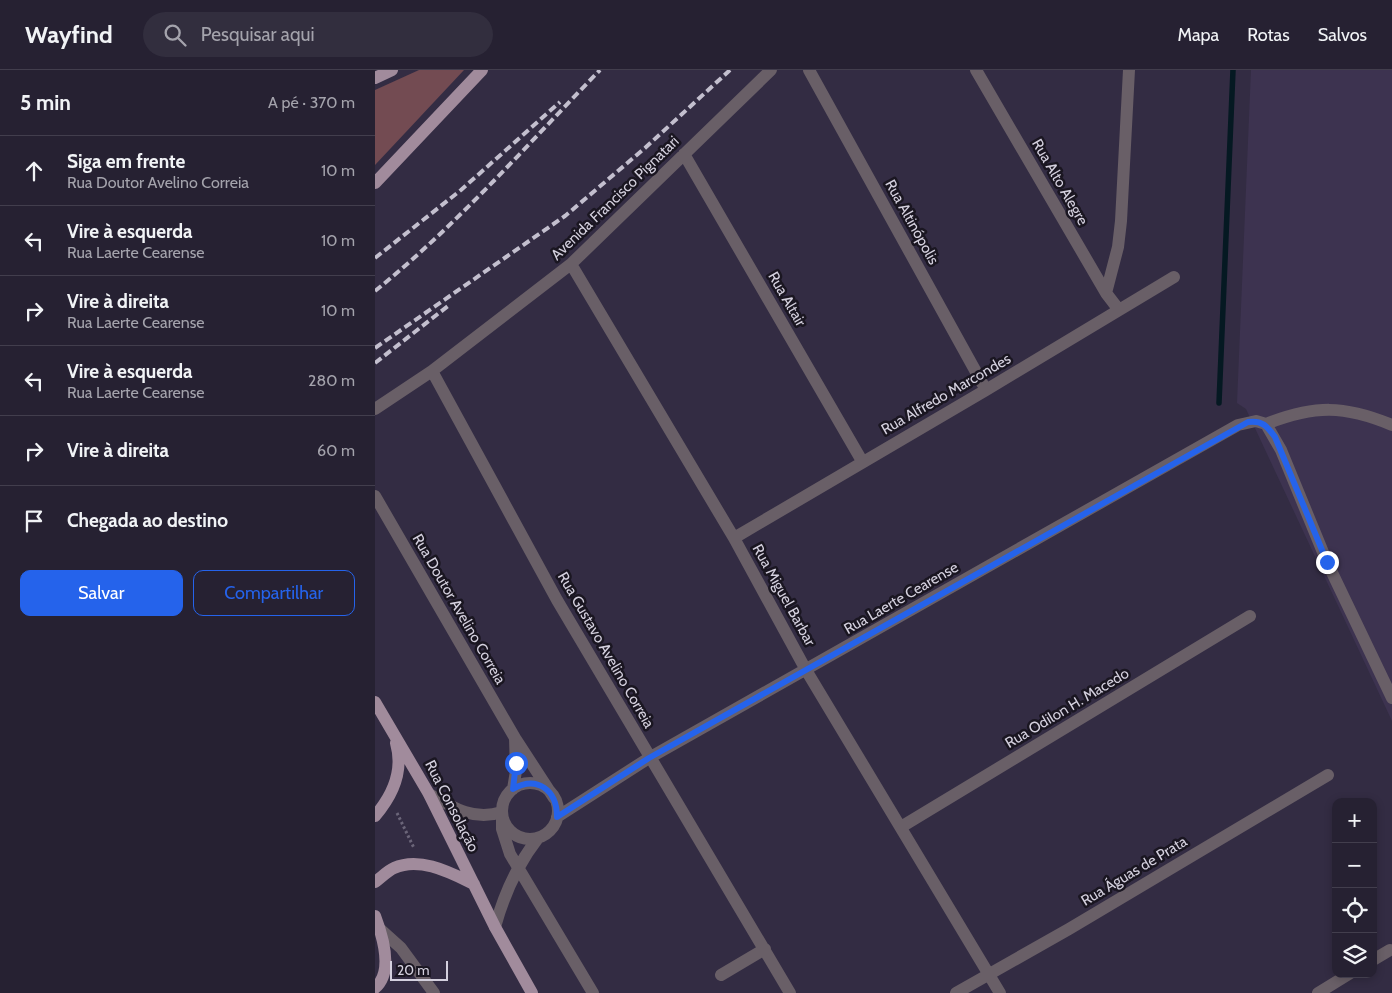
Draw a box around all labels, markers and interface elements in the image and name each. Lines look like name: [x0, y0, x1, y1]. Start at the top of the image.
search box: [143, 12, 493, 57]
text: Wayfind: [25, 20, 113, 49]
icon: search: [161, 21, 189, 49]
text: Pesquisar aqui: [201, 23, 314, 46]
text: Mapa: [1177, 24, 1219, 46]
text: Rotas: [1247, 24, 1290, 46]
text: Salvos: [1318, 24, 1367, 46]
text: 5 min: [20, 90, 71, 115]
text: A pé · 370 m: [268, 93, 355, 112]
street label: Avenida Francisco Pignatari: [547, 132, 683, 264]
street label: Rua Alto Alegre: [1028, 136, 1092, 229]
text: Siga em frente: [67, 150, 185, 173]
icon: ahead: [20, 157, 48, 185]
text: 10 m: [321, 161, 355, 180]
text: Rua Doutor Avelino Correia: [67, 173, 249, 192]
street label: Rua Altinópolis: [881, 176, 943, 268]
text: Vire à esquerda: [67, 220, 193, 243]
icon: left: [20, 227, 48, 255]
text: 10 m: [321, 231, 355, 250]
text: Rua Laerte Cearense: [67, 243, 205, 262]
street label: Rua Altair: [764, 268, 810, 330]
text: Vire à direita: [67, 290, 169, 313]
icon: right: [20, 297, 48, 325]
text: 10 m: [321, 301, 355, 320]
text: Rua Laerte Cearense: [67, 313, 205, 332]
street label: Rua Alfredo Marcondes: [878, 350, 1014, 438]
text: Vire à esquerda: [67, 360, 193, 383]
icon: left: [20, 367, 48, 395]
text: 280 m: [308, 371, 355, 390]
text: Rua Laerte Cearense: [67, 383, 205, 402]
icon: right: [20, 437, 48, 465]
text: Vire à direita: [67, 439, 169, 462]
text: 60 m: [317, 441, 355, 460]
icon: arrive: [20, 507, 48, 535]
text: Chegada ao destino: [67, 509, 228, 532]
street label: Rua Doutor Avelino Correia: [409, 531, 510, 688]
street label: Rua Miguel Barbar: [749, 541, 820, 649]
route end: [1316, 551, 1339, 574]
street label: Rua Laerte Cearense: [841, 558, 962, 638]
street label: Rua Gustavo Avelino Correia: [554, 569, 658, 732]
button: Salvar: [20, 570, 183, 616]
button: Compartilhar: [193, 570, 355, 616]
street label: Rua Odilon H. Macedo: [1002, 664, 1132, 752]
route start: [505, 752, 528, 775]
street label: Rua Consolação: [421, 757, 483, 855]
map controls: [1332, 798, 1377, 978]
button: +: [1332, 798, 1377, 843]
street label: Rua Águas de Prata: [1077, 831, 1191, 910]
button: −: [1332, 843, 1377, 888]
button: locate: [1332, 888, 1377, 933]
button: layers: [1332, 933, 1377, 978]
scale bar: [390, 958, 447, 981]
text: 20 m: [397, 961, 430, 979]

